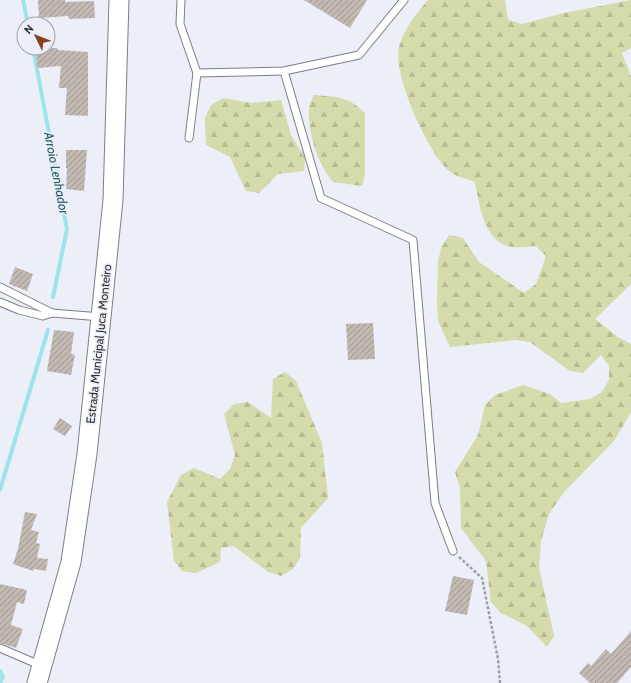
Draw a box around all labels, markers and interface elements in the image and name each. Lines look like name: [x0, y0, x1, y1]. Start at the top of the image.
north arrow: [16, 16, 56, 56]
text: N: [21, 22, 36, 37]
water label: Arroio Lenhador: [41, 129, 73, 217]
street label: Estrada Municipal Juca Monteiro: [83, 263, 114, 424]

